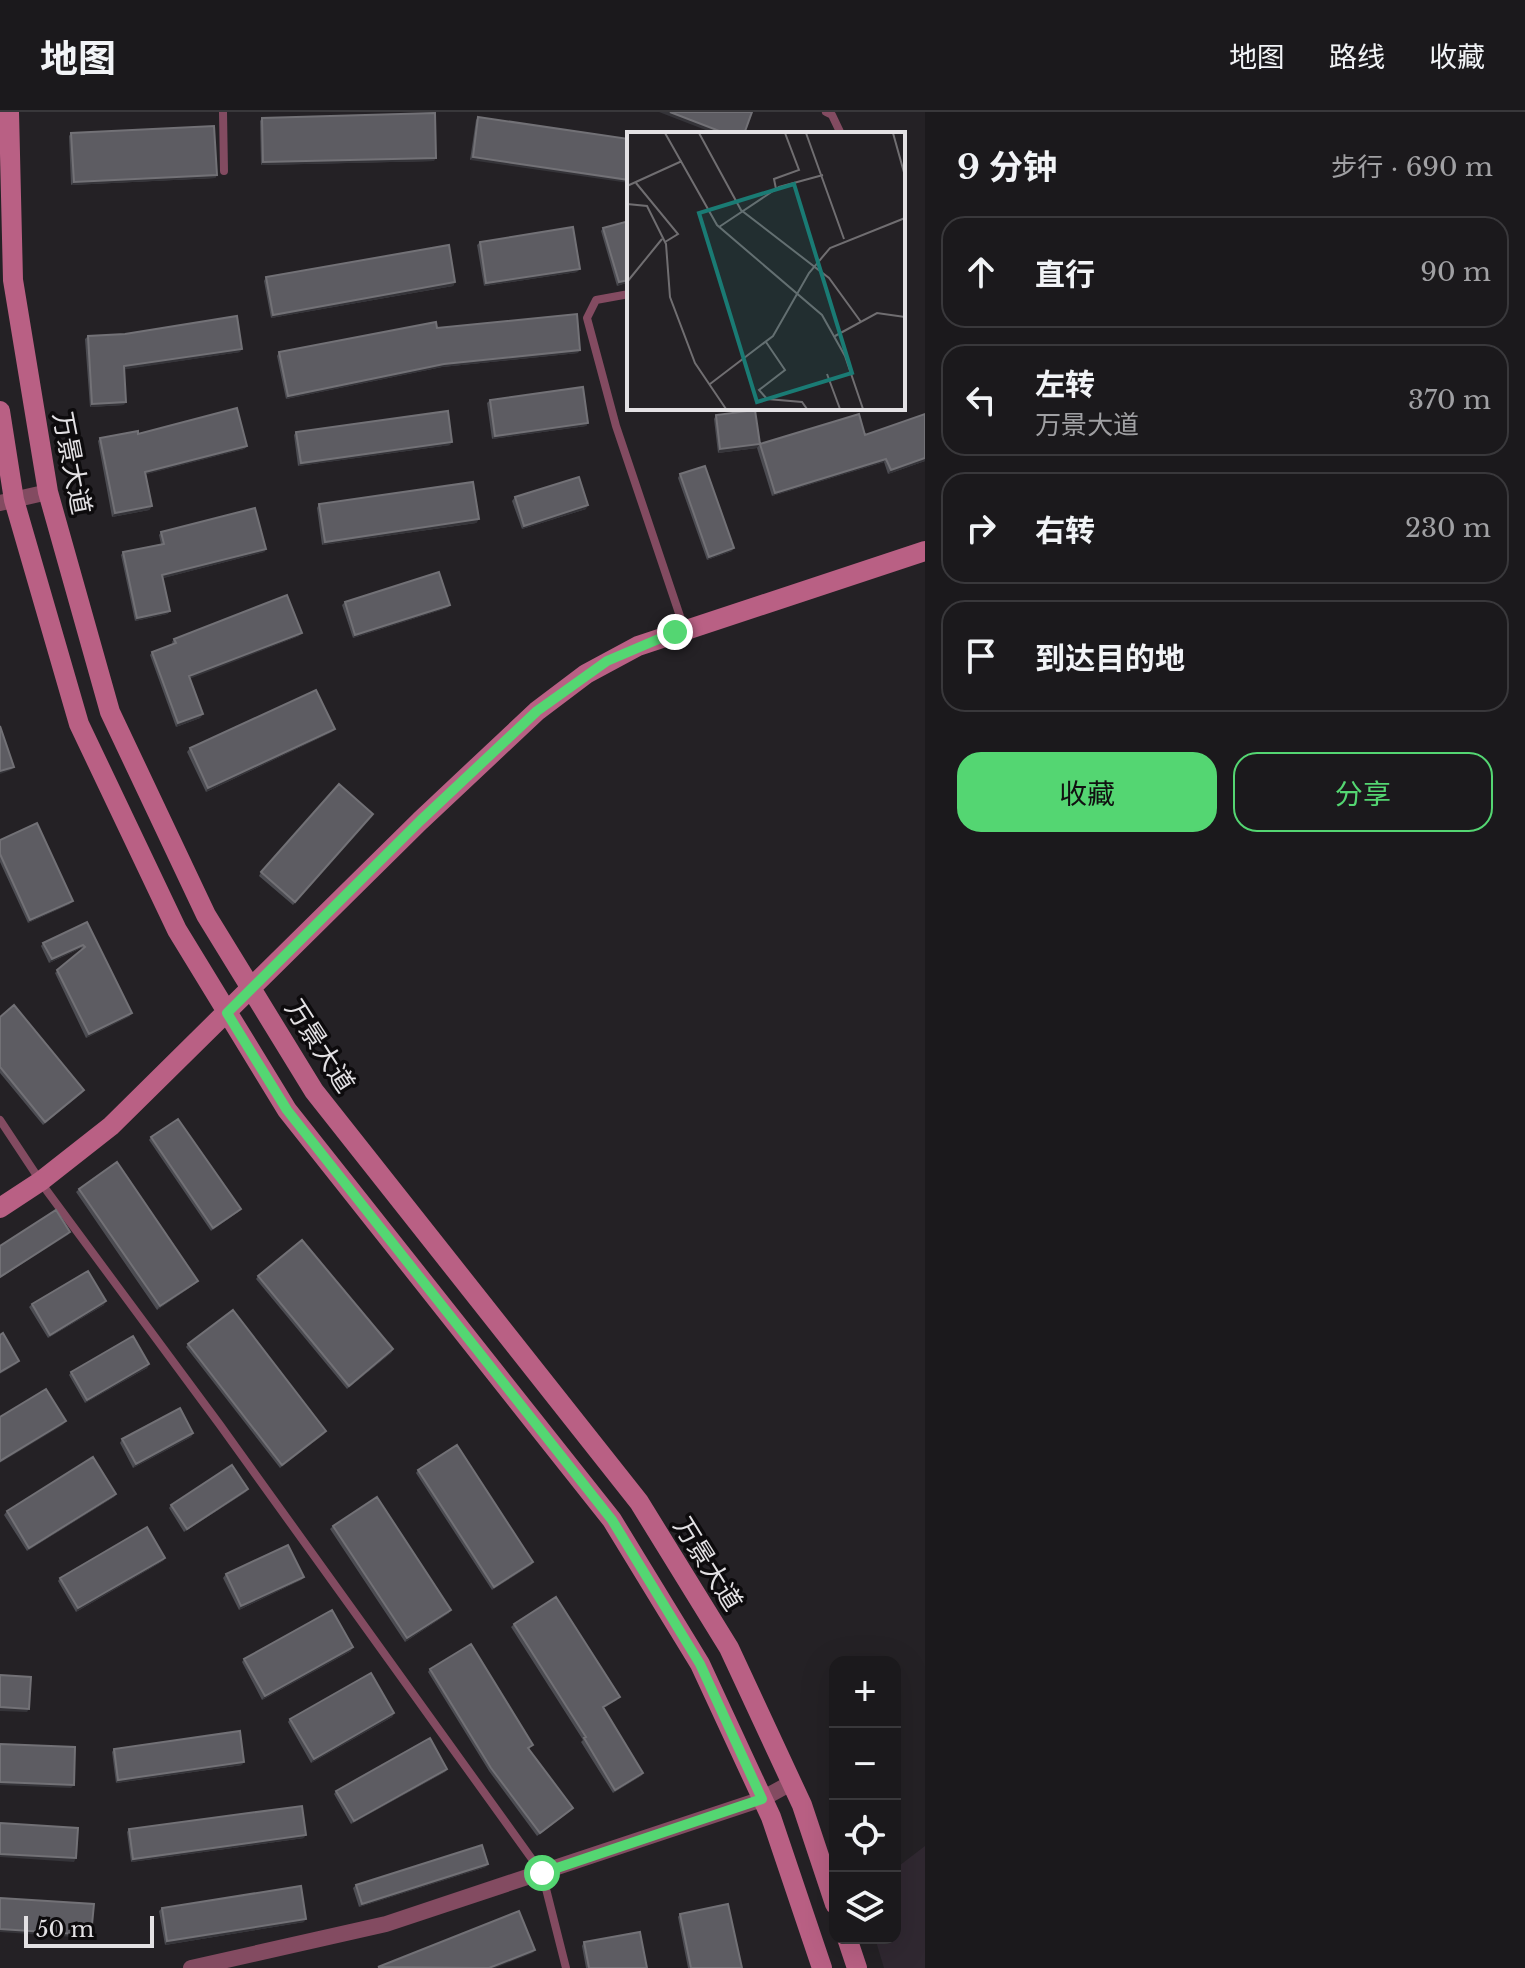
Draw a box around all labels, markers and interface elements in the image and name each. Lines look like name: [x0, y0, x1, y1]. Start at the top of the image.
text: 地图: [40, 35, 116, 82]
text: 地图: [1229, 40, 1285, 75]
text: 路线: [1329, 40, 1385, 75]
text: 收藏: [1429, 40, 1485, 75]
inset map: [627, 132, 905, 410]
text: 9 分钟: [957, 146, 1057, 188]
text: 步行 · 690 m: [1331, 151, 1493, 183]
icon: ahead: [959, 250, 1003, 294]
text: 直行: [1035, 256, 1095, 293]
text: 90 m: [1420, 256, 1491, 288]
text: 左转: [1035, 366, 1095, 403]
icon: left: [959, 378, 1003, 422]
text: 370 m: [1408, 384, 1491, 416]
street label: 万景大道: [46, 409, 98, 517]
text: 万景大道: [1035, 409, 1139, 441]
icon: right: [959, 506, 1003, 550]
text: 右转: [1035, 512, 1095, 549]
text: 230 m: [1405, 512, 1491, 544]
route end: [657, 614, 693, 650]
icon: arrive: [959, 634, 1003, 678]
text: 到达目的地: [1035, 640, 1185, 677]
button: 收藏: [957, 752, 1217, 832]
button: 分享: [1233, 752, 1493, 832]
street label: 万景大道: [278, 994, 362, 1098]
street label: 万景大道: [667, 1511, 749, 1617]
map controls: [829, 1656, 901, 1944]
button: +: [829, 1656, 901, 1728]
button: −: [829, 1728, 901, 1800]
button: locate: [829, 1800, 901, 1872]
route start: [524, 1855, 560, 1891]
button: layers: [829, 1872, 901, 1944]
scale bar: [24, 1912, 154, 1948]
text: 50 m: [36, 1916, 94, 1943]

